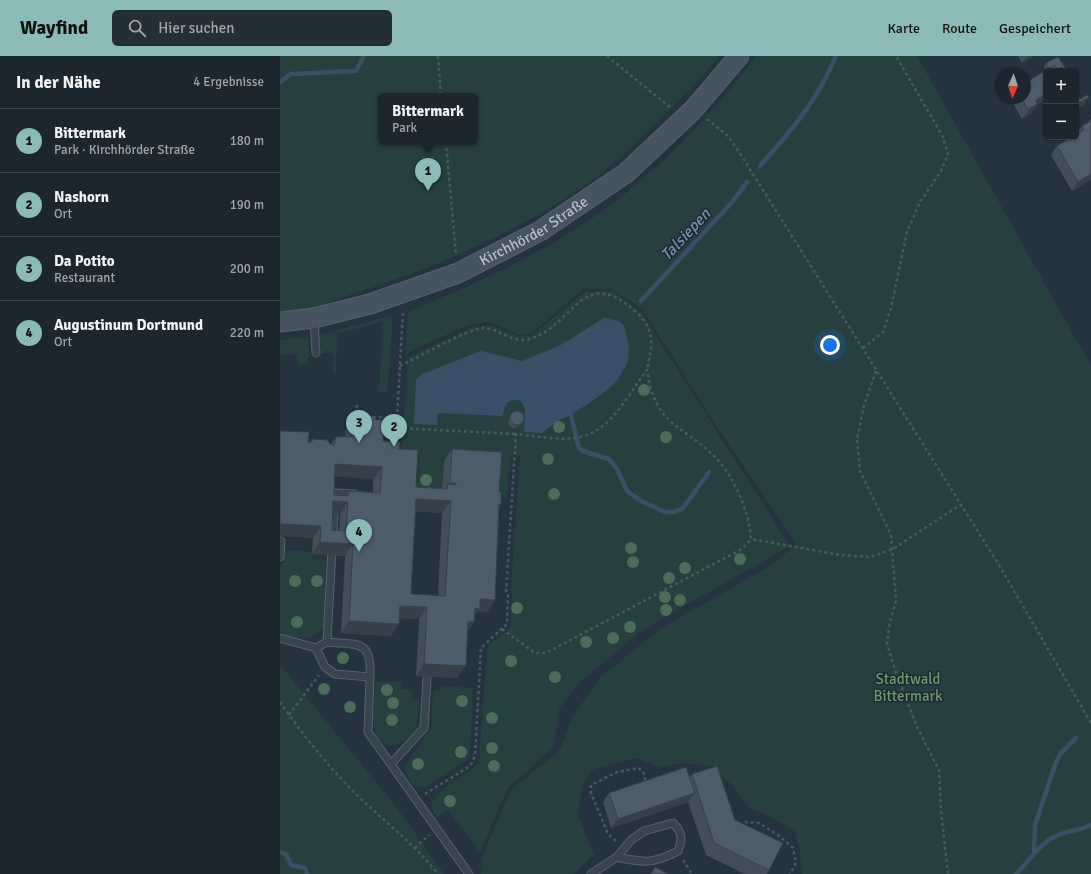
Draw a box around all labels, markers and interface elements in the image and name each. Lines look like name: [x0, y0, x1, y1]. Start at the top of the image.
search box: [112, 10, 392, 46]
text: Wayfind: [20, 16, 88, 40]
icon: search: [126, 17, 148, 39]
text: Hier suchen: [158, 19, 234, 37]
text: Karte: [887, 20, 920, 37]
text: Route: [942, 20, 977, 37]
text: Gespeichert: [999, 20, 1071, 37]
north arrow: [995, 68, 1031, 104]
map controls: [1043, 68, 1079, 140]
button: +: [1043, 68, 1079, 104]
text: In der Nähe: [16, 72, 101, 93]
text: 4 Ergebnisse: [193, 74, 264, 90]
popup: [378, 93, 478, 145]
text: Bittermark: [392, 102, 464, 120]
button: −: [1043, 104, 1079, 140]
text: Park: [392, 120, 417, 136]
text: Bittermark: [54, 124, 126, 142]
text: 1: [25, 133, 33, 149]
text: 180 m: [230, 133, 264, 149]
text: Park · Kirchhörder Straße: [54, 142, 195, 158]
pin: 1: [415, 158, 441, 191]
text: Nashorn: [54, 188, 109, 206]
street label: Kirchhörder Straße: [476, 192, 591, 269]
text: 2: [25, 197, 33, 213]
text: 190 m: [230, 197, 264, 213]
water label: Talsiepen: [657, 203, 716, 265]
text: Ort: [54, 206, 72, 222]
text: Da Potito: [54, 252, 115, 270]
text: 3: [25, 261, 33, 277]
text: 200 m: [230, 261, 264, 277]
text: Restaurant: [54, 270, 115, 286]
text: Augustinum Dortmund: [54, 316, 203, 334]
text: 4: [25, 325, 33, 341]
text: 220 m: [230, 325, 264, 341]
text: Ort: [54, 334, 72, 350]
your location: [820, 335, 840, 355]
pin: 3: [346, 410, 372, 443]
pin: 2: [381, 414, 407, 447]
pin: 4: [346, 519, 372, 552]
park label: Stadtwald Bittermark: [873, 670, 943, 705]

